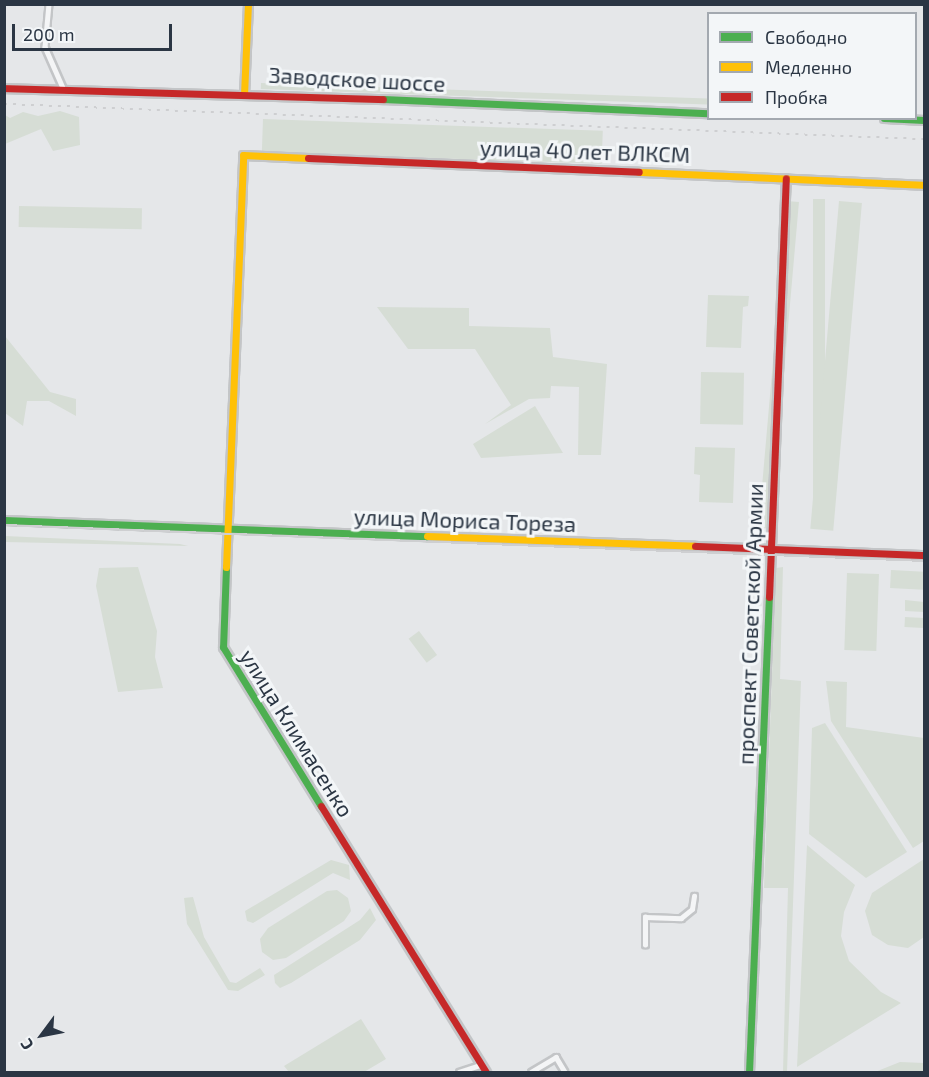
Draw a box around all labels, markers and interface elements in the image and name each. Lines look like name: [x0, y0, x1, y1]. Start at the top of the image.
scale bar: [15, 12, 176, 50]
legend: [707, 12, 917, 120]
text: 200 m: [23, 23, 75, 45]
text: Свободно: [765, 26, 847, 48]
text: Медленно: [765, 56, 852, 78]
street label: Заводское шоссе: [268, 61, 446, 97]
text: Пробка: [765, 86, 828, 108]
street label: улица 40 лет ВЛКСМ: [479, 134, 691, 168]
street label: проспект Советской Армии: [732, 483, 768, 765]
street label: улица Мориса Тореза: [353, 503, 577, 537]
street label: улица Климасенко: [235, 644, 359, 822]
north arrow: [12, 1005, 72, 1065]
text: С: [16, 1036, 37, 1054]

